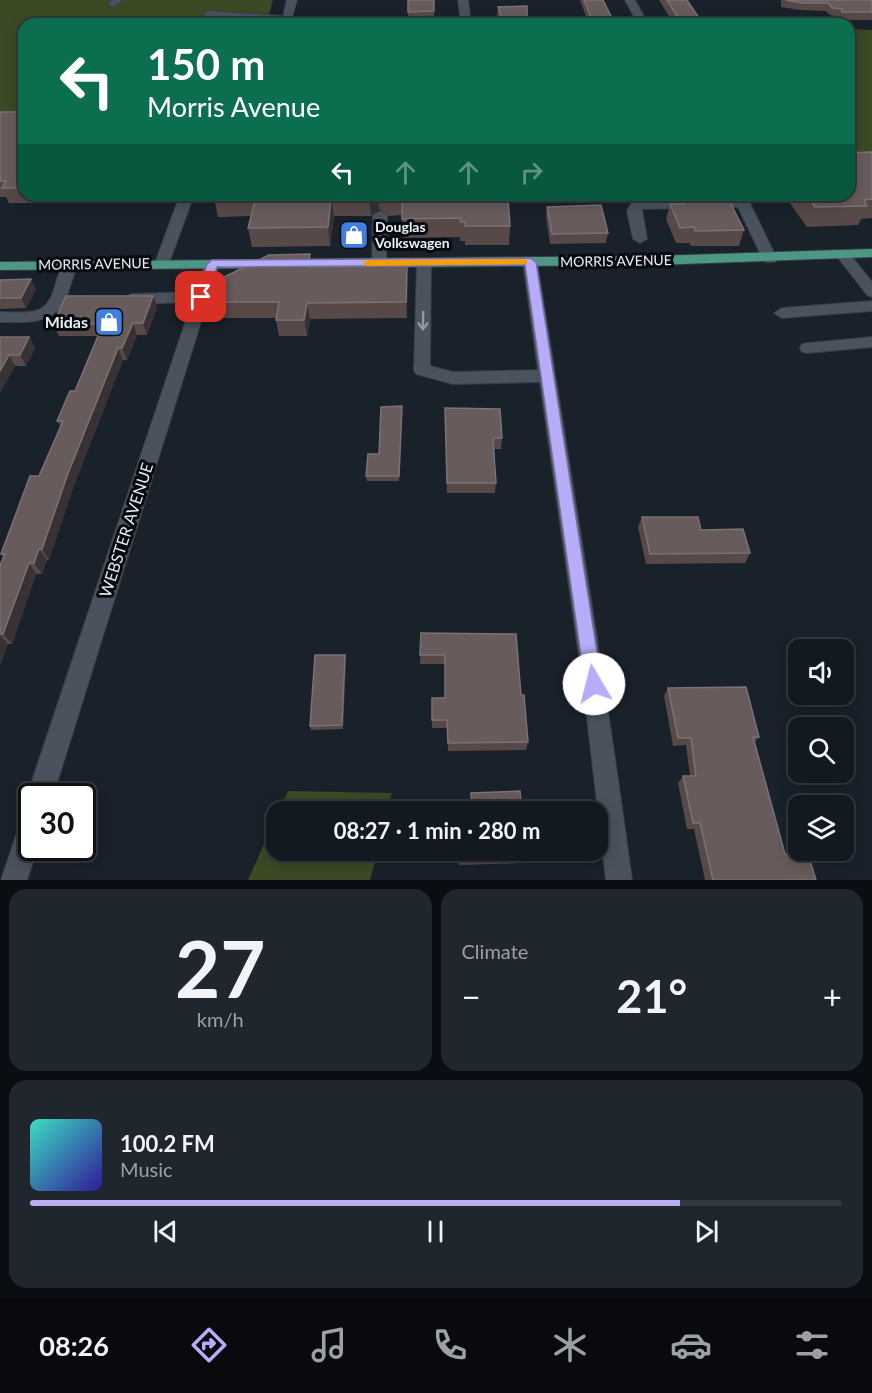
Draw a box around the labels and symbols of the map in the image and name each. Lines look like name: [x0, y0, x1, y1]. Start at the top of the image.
place label: Douglas Volkswagen: [374, 218, 450, 251]
shop icon: Douglas Volkswagen: [338, 219, 370, 251]
street label: MORRIS AVENUE: [560, 251, 672, 270]
street label: MORRIS AVENUE: [38, 254, 150, 273]
pin: [175, 271, 226, 322]
shop icon: Midas: [93, 306, 125, 338]
one-way arrow: [418, 311, 429, 331]
place label: Midas: [45, 312, 88, 331]
street label: WEBSTER AVENUE: [95, 460, 156, 600]
position arrow: [562, 652, 626, 716]
speed limit sign: 30: [18, 783, 96, 861]

